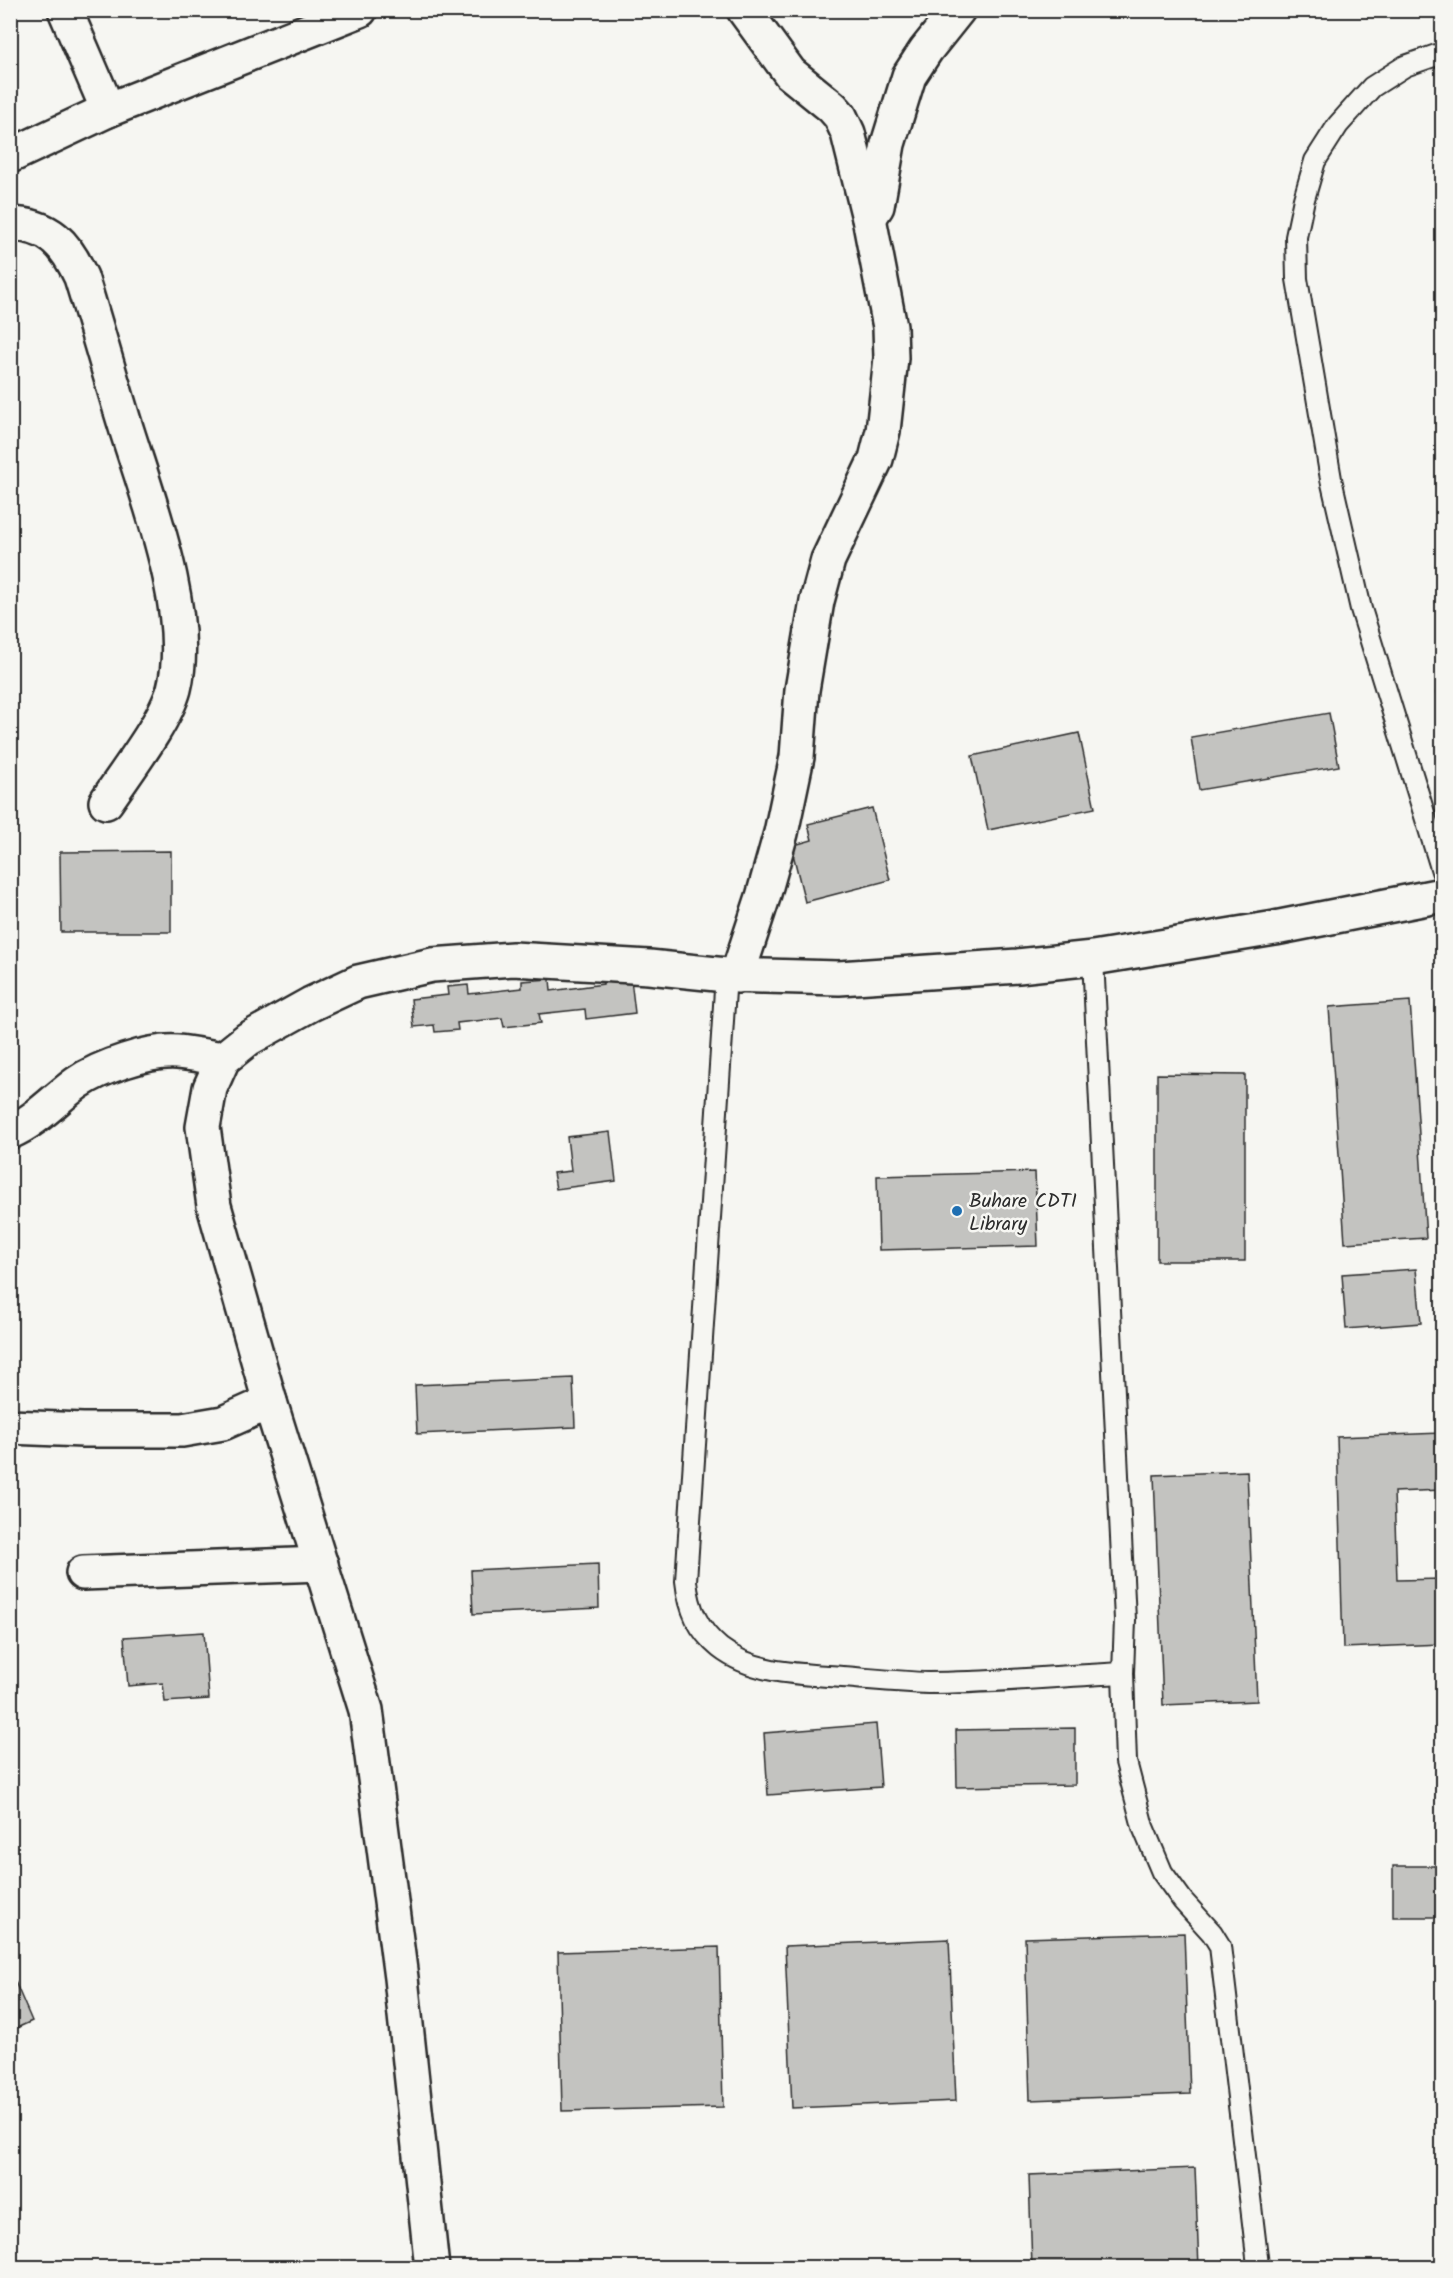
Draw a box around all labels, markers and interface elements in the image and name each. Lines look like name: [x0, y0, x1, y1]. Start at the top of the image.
place label: Buhare CDTI Library: [969, 1186, 1077, 1241]
marker: Buhare CDTI Library: [950, 1204, 964, 1218]

